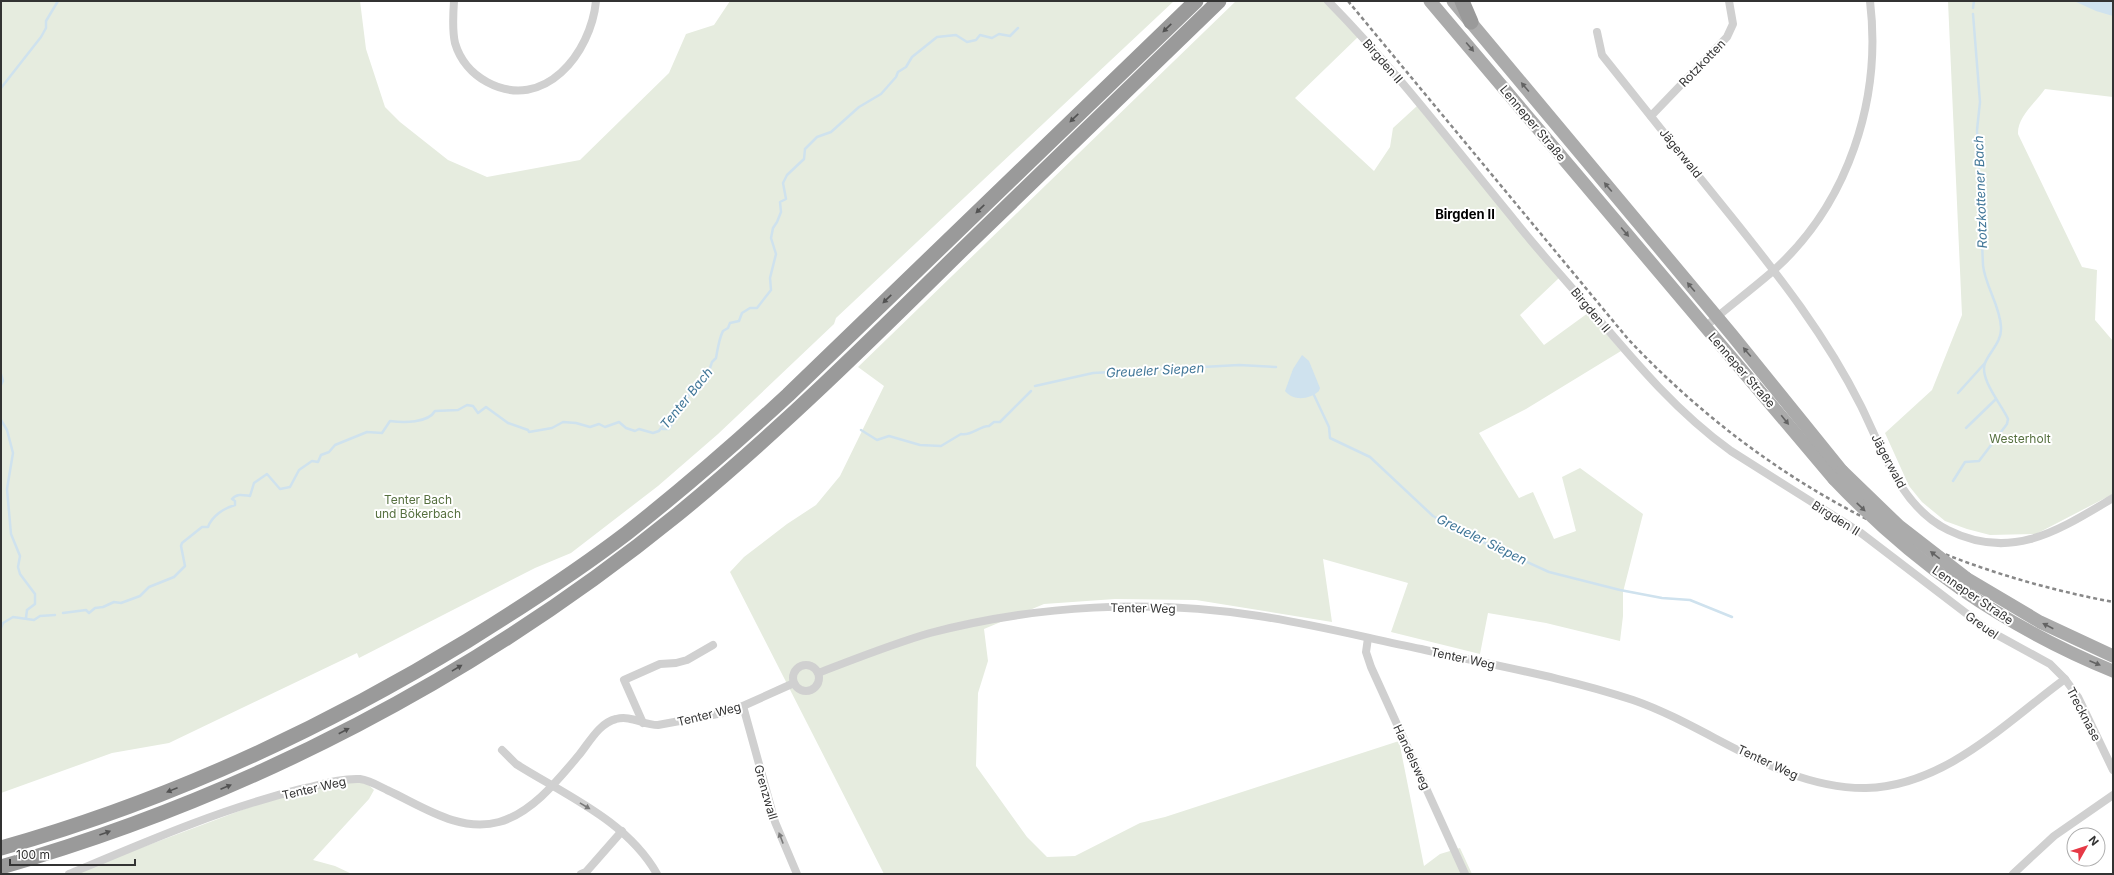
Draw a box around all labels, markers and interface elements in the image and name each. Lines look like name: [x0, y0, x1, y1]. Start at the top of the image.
one-way arrow: [1162, 23, 1172, 33]
street label: Birgden II: [1360, 36, 1406, 86]
street label: Rotzkotten: [1676, 36, 1728, 90]
one-way arrow: [1466, 42, 1475, 53]
street label: Lenneper Straße: [1497, 82, 1569, 164]
one-way arrow: [1520, 82, 1529, 93]
one-way arrow: [1069, 113, 1079, 123]
street label: Jägerwald: [1656, 125, 1706, 181]
water label: Rotzkottener Bach: [1970, 135, 1990, 249]
one-way arrow: [1603, 182, 1612, 193]
one-way arrow: [975, 204, 985, 213]
district label: Birgden II: [1435, 206, 1495, 222]
one-way arrow: [1620, 226, 1629, 237]
one-way arrow: [1687, 281, 1696, 292]
street label: Birgden II: [1568, 285, 1614, 335]
one-way arrow: [882, 294, 892, 304]
street label: Lenneper Straße: [1705, 329, 1779, 411]
one-way arrow: [1742, 347, 1751, 358]
water label: Greueler Siepen: [1105, 359, 1205, 381]
water label: Tenter Bach: [656, 364, 716, 432]
one-way arrow: [1780, 415, 1789, 426]
street label: Jägerwald: [1868, 431, 1910, 491]
park label: Westerholt: [1989, 431, 2051, 446]
park label: Tenter Bach und Bökerbach: [375, 492, 461, 521]
street label: Birgden II: [1809, 497, 1863, 539]
one-way arrow: [1856, 502, 1866, 512]
water label: Greueler Siepen: [1434, 510, 1530, 568]
one-way arrow: [1929, 551, 1940, 559]
street label: Lenneper Straße: [1930, 562, 2016, 628]
street label: Tenter Weg: [1110, 600, 1176, 616]
street label: Greuel: [1962, 608, 2002, 642]
one-way arrow: [2042, 622, 2053, 629]
street label: Tenter Weg: [1430, 644, 1496, 672]
one-way arrow: [2089, 660, 2101, 666]
one-way arrow: [451, 664, 463, 671]
street label: Trecknase: [2064, 684, 2104, 744]
street label: Tenter Weg: [676, 699, 742, 729]
street label: Handelsweg: [1390, 722, 1434, 792]
one-way arrow: [338, 728, 349, 735]
street label: Tenter Weg: [1735, 741, 1801, 783]
street label: Grenzwall: [751, 763, 781, 821]
street label: Tenter Weg: [281, 773, 347, 803]
one-way arrow: [220, 783, 232, 790]
one-way arrow: [166, 787, 178, 793]
one-way arrow: [580, 802, 590, 810]
north arrow: [2066, 827, 2106, 867]
one-way arrow: [99, 830, 111, 836]
one-way arrow: [777, 832, 783, 844]
text: N: [2086, 833, 2102, 848]
scale bar: [10, 841, 135, 867]
text: 100 m: [16, 847, 50, 862]

